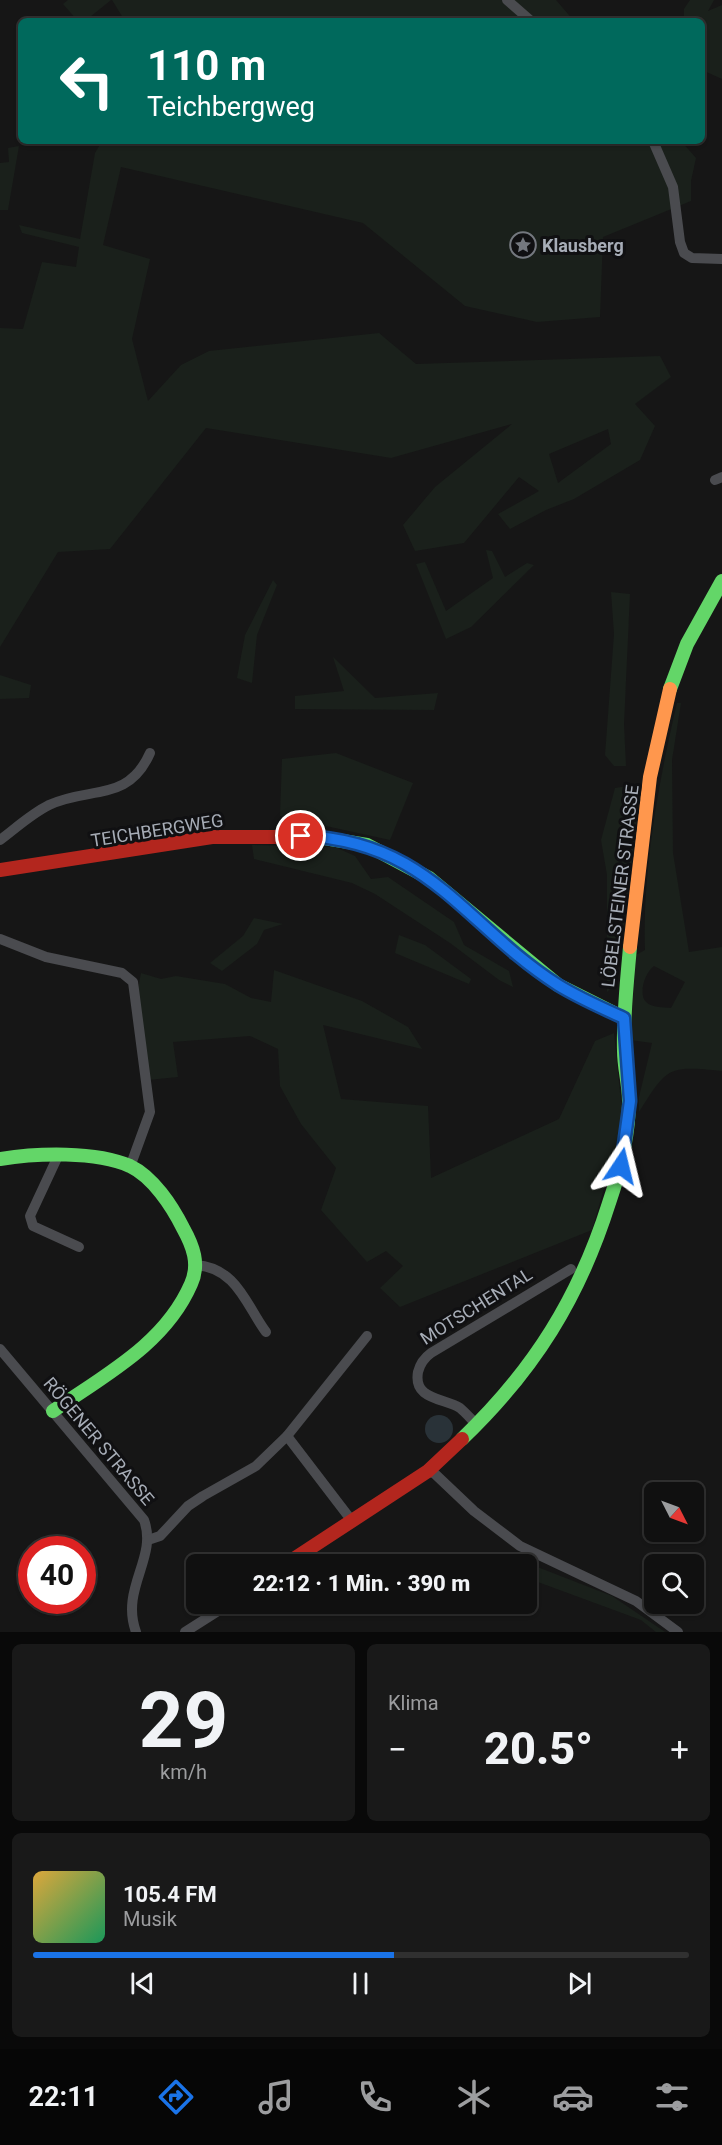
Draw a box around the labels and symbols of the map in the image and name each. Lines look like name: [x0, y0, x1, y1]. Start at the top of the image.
place icon: Klausberg: [508, 230, 538, 260]
place label: Klausberg: [542, 235, 624, 256]
street label: LÖBELSTEINER STRASSE: [597, 784, 643, 988]
street label: TEICHBERGWEG: [89, 809, 225, 851]
pin: [275, 810, 326, 861]
position arrow: [589, 1134, 653, 1198]
street label: MOTSCHENTAL: [416, 1263, 536, 1349]
street label: RÖGENER STRASSE: [39, 1373, 159, 1509]
north arrow: [644, 1482, 704, 1542]
speed limit sign: 40: [18, 1536, 96, 1614]

